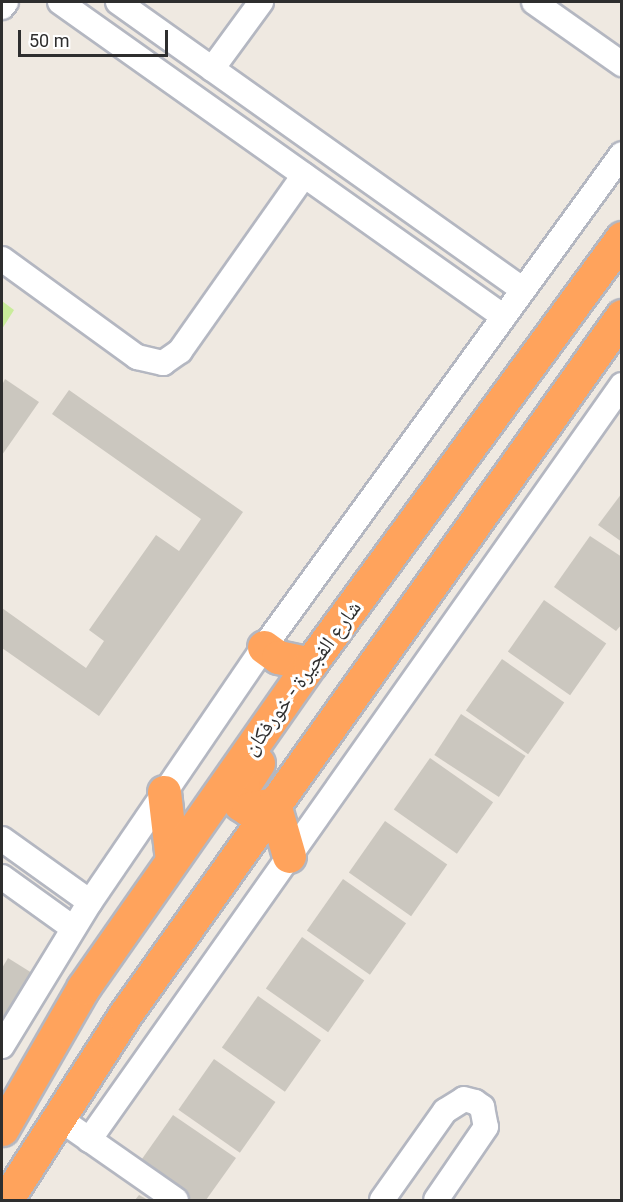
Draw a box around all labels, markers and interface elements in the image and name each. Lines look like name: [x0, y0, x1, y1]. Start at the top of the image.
scale bar: [21, 18, 171, 56]
text: 50 m: [29, 30, 69, 51]
street label: شارع الفجيرة - خورفكان: [237, 596, 367, 760]

